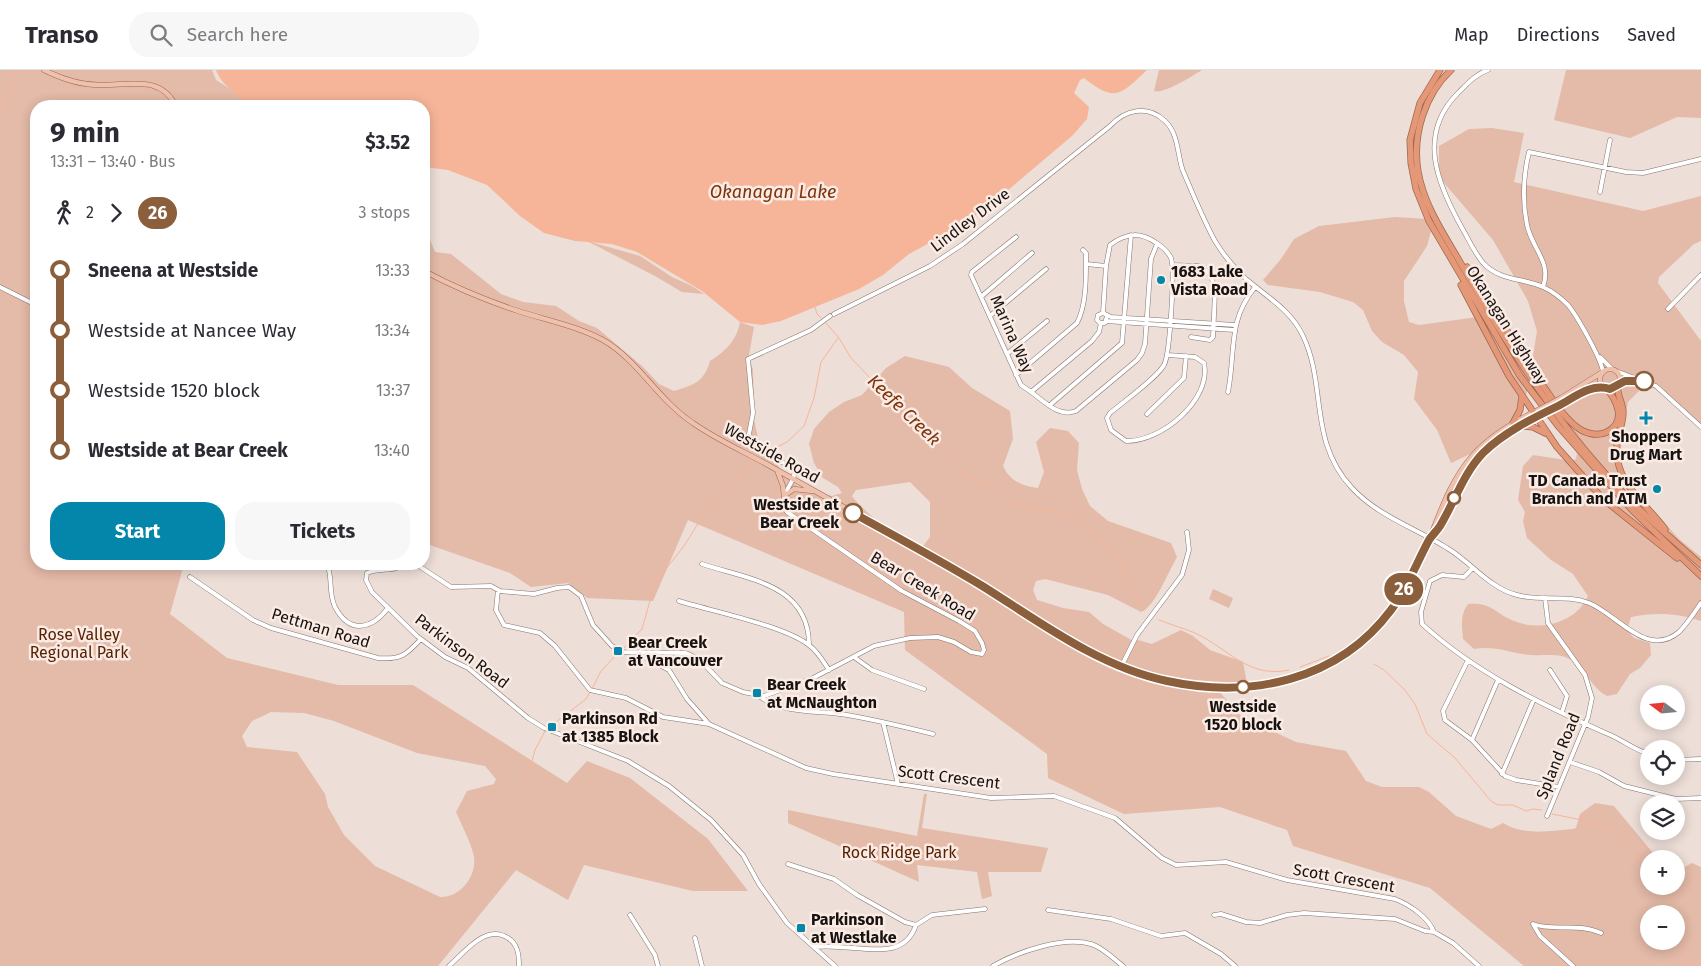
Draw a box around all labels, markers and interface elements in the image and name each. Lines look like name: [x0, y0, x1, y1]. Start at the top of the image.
search box: [129, 12, 479, 57]
text: Transo: [25, 21, 99, 49]
icon: search: [147, 21, 175, 49]
text: Search here: [187, 23, 288, 46]
text: Map: [1454, 24, 1489, 46]
text: Directions: [1517, 24, 1599, 46]
text: Saved: [1627, 24, 1676, 46]
text: 9 min: [50, 116, 120, 149]
text: $3.52: [365, 131, 410, 154]
text: 13:31 – 13:40 · Bus: [50, 152, 175, 171]
water label: Okanagan Lake: [710, 181, 836, 203]
street label: Lindley Drive: [927, 184, 1013, 256]
icon: walk: [50, 199, 78, 227]
icon: forward: [102, 199, 130, 227]
text: 26: [148, 202, 167, 224]
text: 2: [86, 203, 94, 222]
text: 3 stops: [358, 203, 410, 222]
text: Sneena at Westside: [88, 259, 258, 282]
text: 13:33: [375, 261, 410, 280]
place label: 1683 Lake Vista Road: [1170, 262, 1248, 299]
street label: Okanagan Highway: [1463, 262, 1551, 388]
marker: 1683 Lake Vista Road: [1155, 274, 1167, 286]
street label: Marina Way: [986, 292, 1038, 376]
text: Westside at Nancee Way: [88, 319, 296, 342]
text: 13:34: [375, 321, 410, 340]
water label: Keefe Creek: [863, 370, 945, 450]
unlabelled marker: [1634, 371, 1654, 391]
text: Westside 1520 block: [88, 379, 260, 402]
text: 13:37: [376, 381, 410, 400]
marker: Shoppers Drug Mart: [1640, 412, 1652, 424]
street label: Westside Road: [721, 419, 823, 487]
place label: Shoppers Drug Mart: [1610, 427, 1683, 464]
text: Westside at Bear Creek: [88, 439, 288, 462]
text: 13:40: [374, 441, 410, 460]
place label: TD Canada Trust Branch and ATM: [1529, 471, 1648, 508]
marker: TD Canada Trust Branch and ATM: [1651, 483, 1663, 495]
unlabelled marker: [1447, 491, 1461, 505]
place label: Westside at Bear Creek: [753, 495, 840, 532]
button: Start: [50, 502, 225, 560]
button: Tickets: [235, 502, 410, 560]
marker: Westside at Bear Creek: [843, 503, 863, 523]
street label: Bear Creek Road: [867, 547, 979, 625]
line badge: 26: [1382, 573, 1426, 605]
text: 26: [1394, 578, 1414, 600]
street label: Pettman Road: [269, 604, 373, 652]
street label: Parkinson Road: [411, 609, 513, 693]
park label: Rose Valley Regional Park: [30, 625, 129, 662]
place label: Bear Creek at Vancouver: [628, 633, 723, 670]
marker: Bear Creek at Vancouver: [612, 645, 624, 657]
place label: Bear Creek at McNaughton: [767, 675, 877, 712]
marker: Westside 1520 block: [1236, 680, 1250, 694]
north arrow: [1640, 685, 1685, 730]
map controls: [1640, 685, 1685, 950]
marker: Bear Creek at McNaughton: [751, 687, 763, 699]
place label: Westside 1520 block: [1204, 697, 1282, 734]
place label: Parkinson Rd at 1385 Block: [562, 709, 659, 746]
street label: Spland Road: [1532, 710, 1584, 802]
marker: Parkinson Rd at 1385 Block: [546, 721, 558, 733]
button: locate: [1640, 740, 1685, 785]
street label: Scott Crescent: [897, 761, 1001, 793]
button: layers: [1640, 795, 1685, 840]
park label: Rock Ridge Park: [841, 843, 957, 862]
button: +: [1640, 850, 1685, 895]
street label: Scott Crescent: [1292, 860, 1397, 896]
button: −: [1640, 905, 1685, 950]
place label: Parkinson at Westlake: [811, 910, 897, 947]
marker: Parkinson at Westlake: [795, 922, 807, 934]

